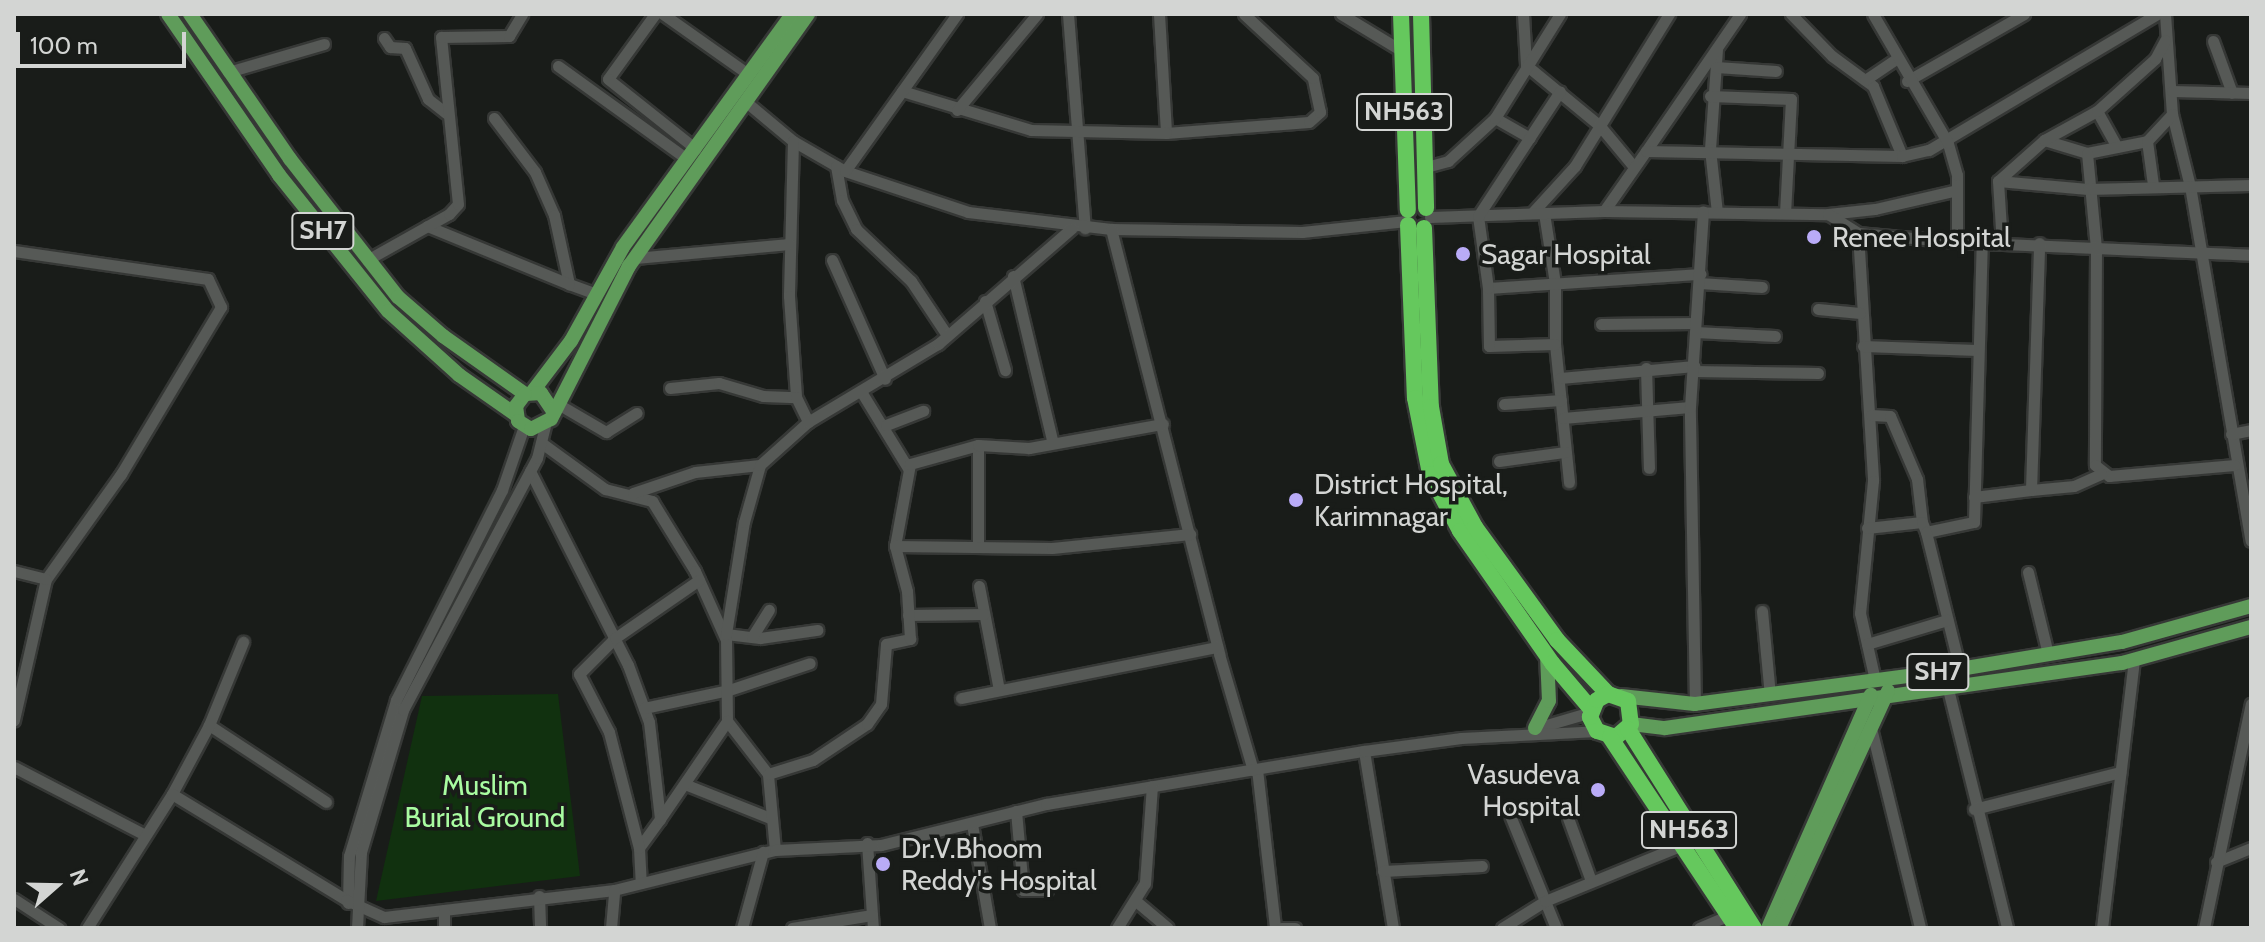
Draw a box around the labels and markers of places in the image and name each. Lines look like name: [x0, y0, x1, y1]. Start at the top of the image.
place label: Renee Hospital: [1832, 220, 2011, 254]
marker: Renee Hospital: [1803, 226, 1825, 248]
place label: Sagar Hospital: [1481, 237, 1651, 271]
marker: Sagar Hospital: [1452, 243, 1474, 265]
place label: District Hospital, Karimnagar: [1314, 467, 1508, 533]
marker: District Hospital, Karimnagar: [1285, 489, 1307, 511]
place label: Vasudeva Hospital: [1468, 757, 1580, 823]
marker: Vasudeva Hospital: [1587, 779, 1609, 801]
place label: Dr.V.Bhoom Reddy's Hospital: [901, 831, 1097, 897]
marker: Dr.V.Bhoom Reddy's Hospital: [872, 853, 894, 875]

